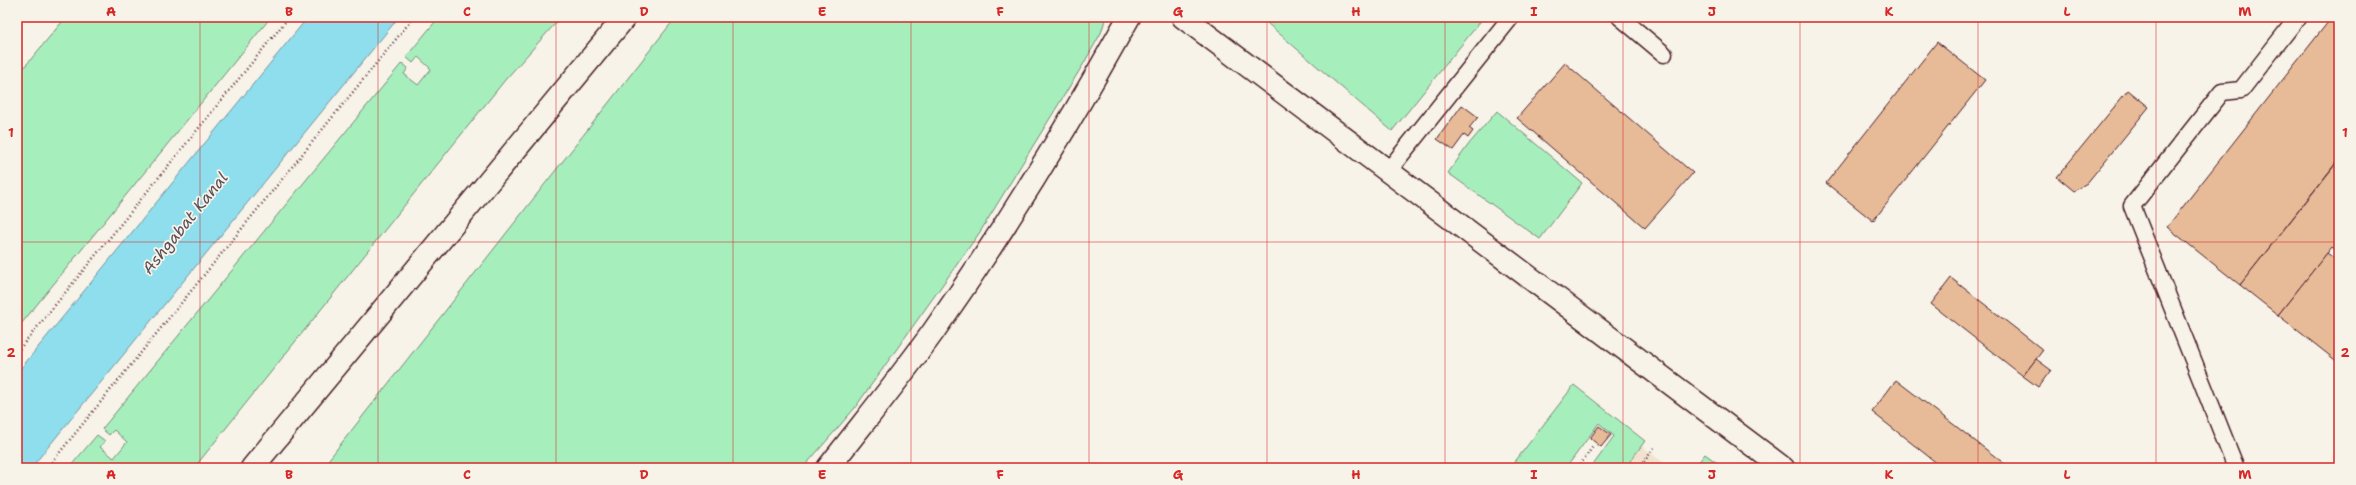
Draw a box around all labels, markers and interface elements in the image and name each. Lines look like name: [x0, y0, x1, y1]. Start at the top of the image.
text: A: [106, 3, 116, 20]
text: B: [285, 3, 293, 20]
text: C: [463, 3, 471, 20]
text: D: [639, 3, 649, 20]
text: E: [818, 3, 827, 20]
text: F: [996, 3, 1004, 20]
text: G: [1173, 3, 1184, 20]
text: H: [1351, 3, 1361, 20]
text: I: [1530, 3, 1538, 20]
text: J: [1708, 3, 1716, 20]
text: K: [1885, 3, 1894, 20]
text: L: [2063, 3, 2071, 20]
text: M: [2238, 3, 2252, 20]
text: 1: [8, 124, 14, 141]
text: 1: [2342, 124, 2348, 141]
water label: Ashgabat Kanal: [137, 168, 233, 278]
text: 2: [6, 344, 16, 361]
text: 2: [2340, 344, 2350, 361]
text: A: [106, 466, 116, 483]
text: B: [285, 466, 293, 483]
text: C: [463, 466, 471, 483]
text: D: [639, 466, 649, 483]
text: E: [818, 466, 827, 483]
text: F: [996, 466, 1004, 483]
text: G: [1173, 466, 1184, 483]
text: H: [1351, 466, 1361, 483]
text: I: [1530, 466, 1538, 483]
text: J: [1708, 466, 1716, 483]
text: K: [1885, 466, 1894, 483]
text: L: [2063, 466, 2071, 483]
text: M: [2238, 466, 2252, 483]

